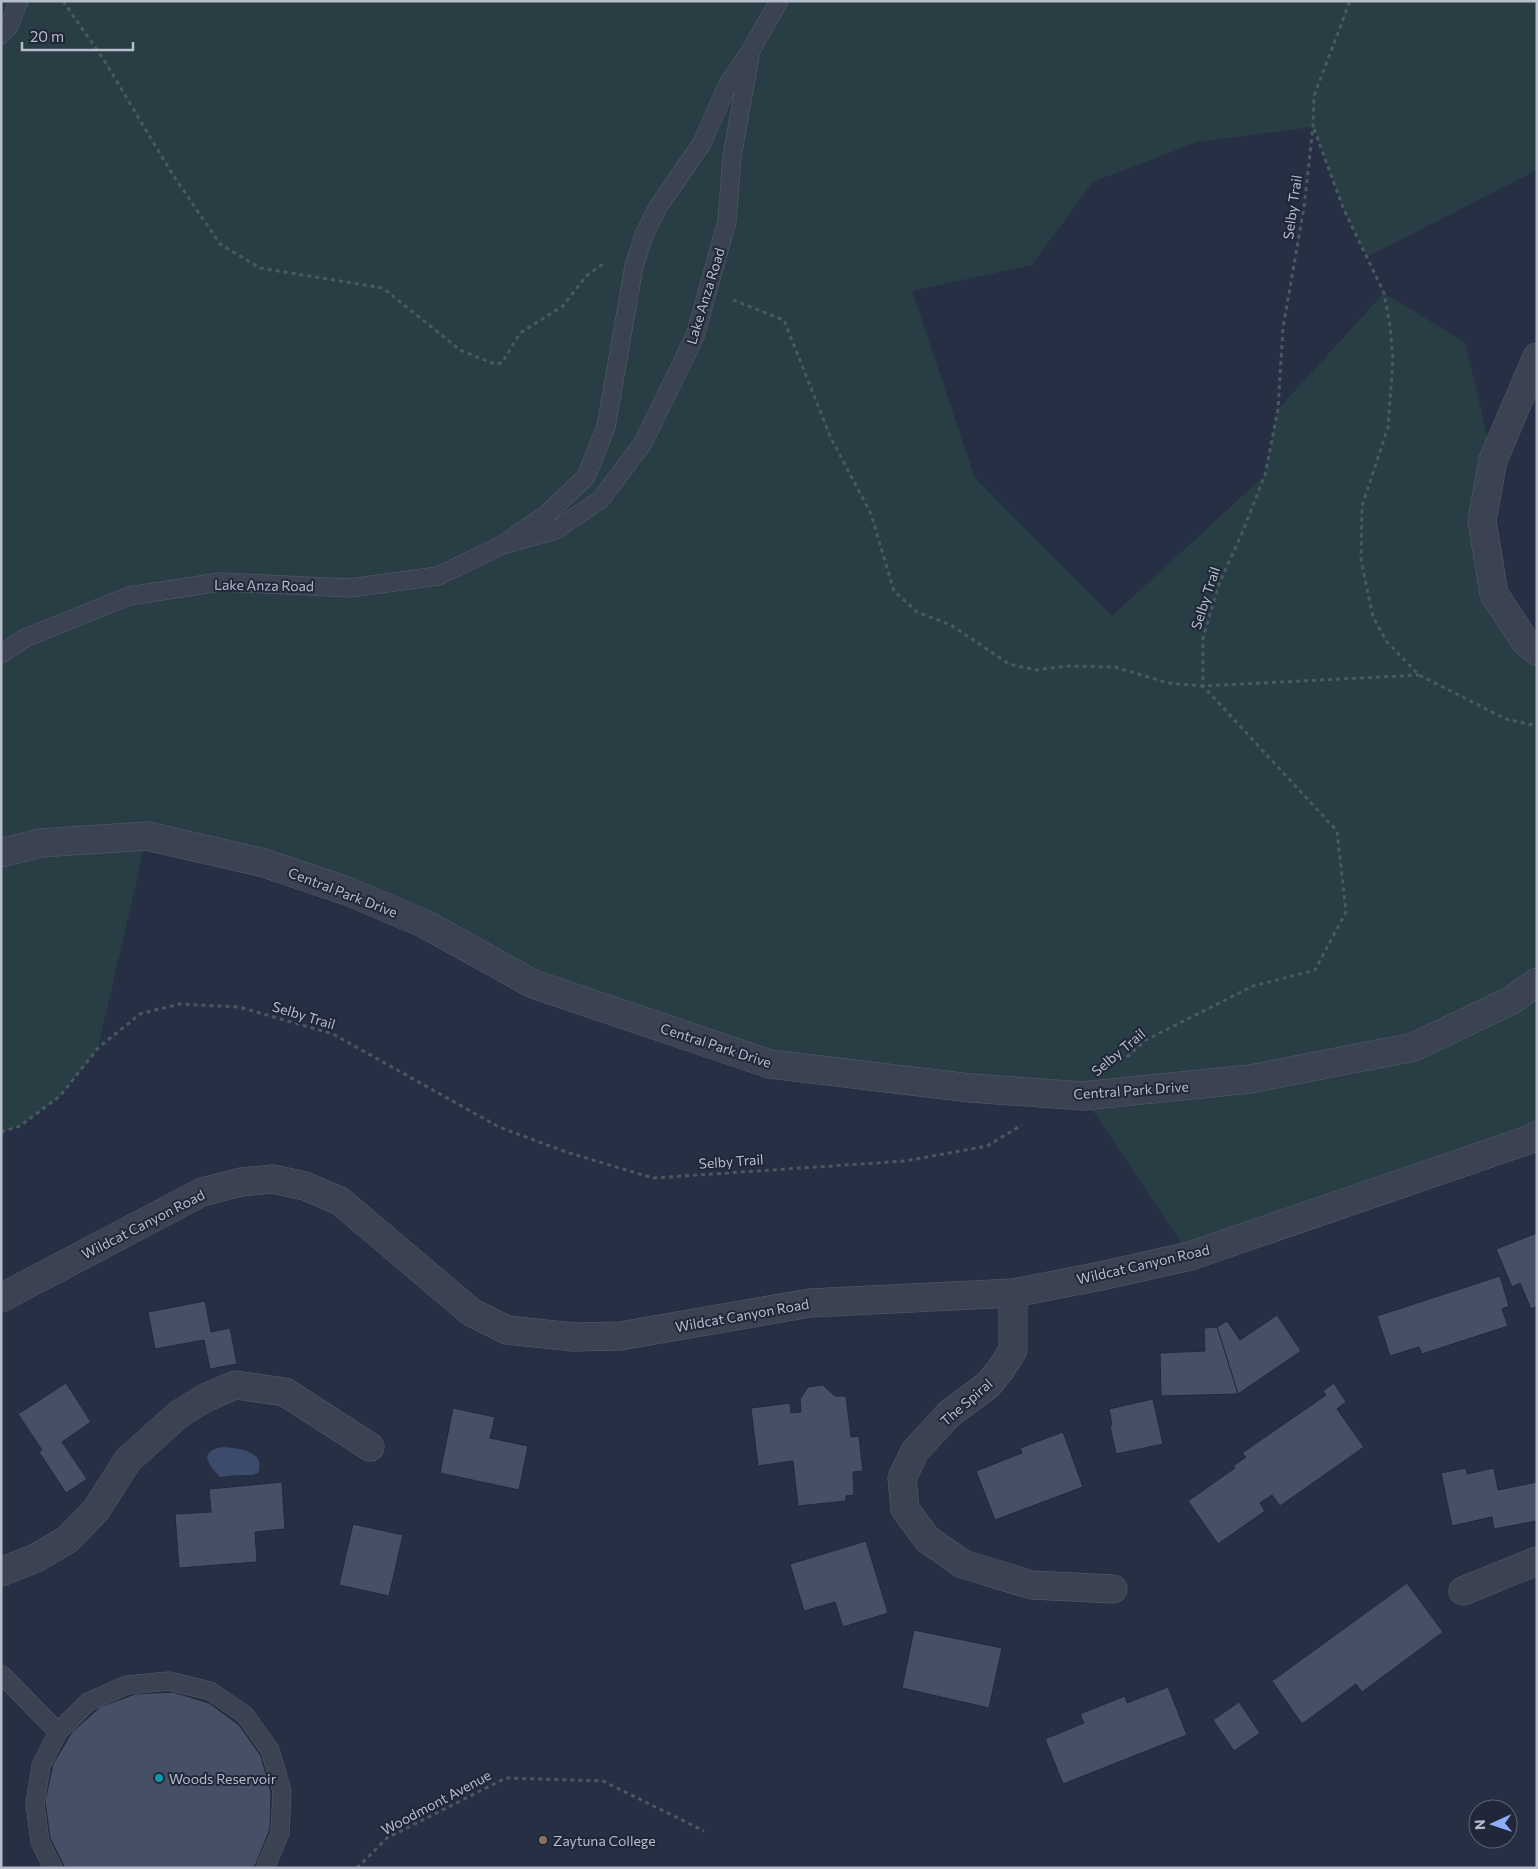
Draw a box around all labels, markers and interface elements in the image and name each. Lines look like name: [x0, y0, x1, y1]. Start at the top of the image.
scale bar: [22, 20, 134, 52]
text: 20 m: [30, 27, 64, 45]
street label: Selby Trail: [1279, 174, 1305, 240]
street label: Lake Anza Road: [682, 246, 728, 346]
street label: Selby Trail: [1187, 565, 1223, 631]
street label: Lake Anza Road: [214, 576, 314, 594]
street label: Central Park Drive: [286, 863, 400, 921]
street label: Selby Trail: [270, 997, 338, 1033]
street label: Central Park Drive: [658, 1019, 774, 1071]
street label: Selby Trail: [1088, 1025, 1148, 1079]
street label: Central Park Drive: [1073, 1077, 1189, 1103]
street label: Selby Trail: [698, 1150, 764, 1172]
street label: Wildcat Canyon Road: [79, 1186, 207, 1262]
street label: Wildcat Canyon Road: [1075, 1240, 1211, 1288]
street label: Wildcat Canyon Road: [674, 1295, 810, 1335]
street label: The Spiral: [936, 1375, 996, 1429]
street label: Woodmont Avenue: [378, 1766, 494, 1838]
place label: Woods Reservoir: [169, 1770, 277, 1787]
marker: Woods Reservoir: [153, 1772, 165, 1784]
north arrow: [1468, 1799, 1518, 1849]
text: N: [1471, 1819, 1488, 1830]
place label: Zaytuna College: [553, 1832, 656, 1849]
marker: Zaytuna College: [537, 1834, 549, 1846]

